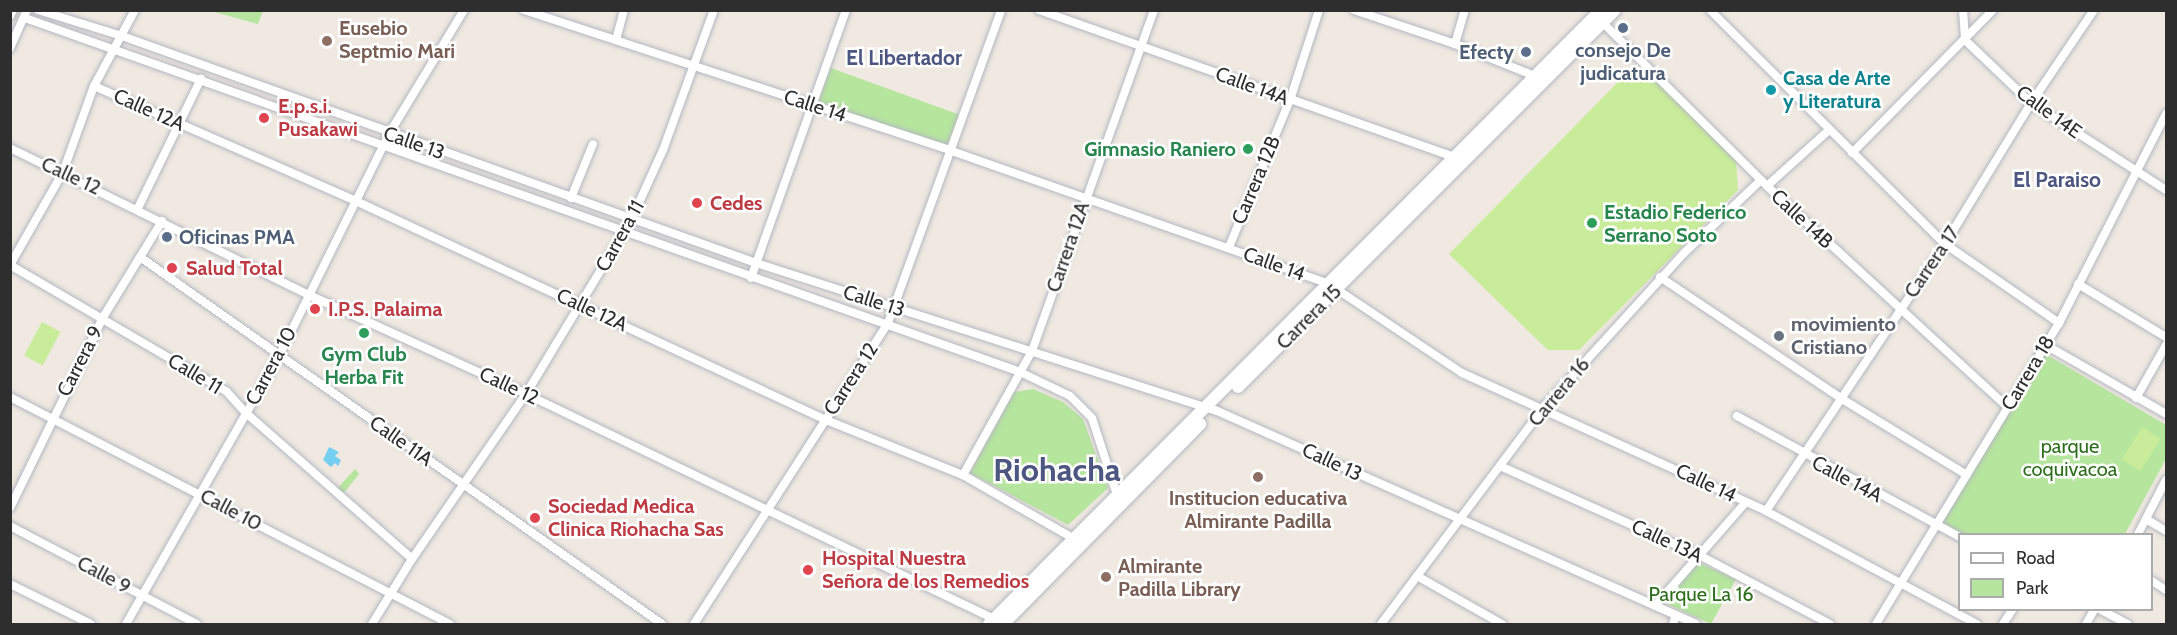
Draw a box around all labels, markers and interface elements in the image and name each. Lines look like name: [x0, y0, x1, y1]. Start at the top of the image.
place label: Eusebio Septmio Mari: [339, 17, 455, 64]
marker: consejo De judicatura: [1616, 21, 1630, 35]
marker: Eusebio Septmio Mari: [320, 34, 334, 48]
place label: consejo De judicatura: [1575, 38, 1671, 85]
place label: Efecty: [1459, 40, 1514, 64]
district label: El Libertador: [846, 45, 962, 71]
marker: Efecty: [1519, 45, 1533, 59]
street label: Calle 14A: [1212, 62, 1292, 110]
place label: Casa de Arte y Literatura: [1783, 66, 1891, 113]
street label: Calle 14E: [2012, 80, 2086, 144]
marker: Casa de Arte y Literatura: [1764, 83, 1778, 97]
street label: Calle 12A: [110, 84, 188, 136]
street label: Calle 14: [781, 85, 849, 127]
place label: E.p.s.i. Pusakawi: [278, 94, 358, 141]
marker: E.p.s.i. Pusakawi: [255, 109, 273, 127]
street label: Calle 13: [380, 121, 448, 165]
street label: Carrera 12B: [1227, 132, 1285, 228]
place label: Gimnasio Raniero: [1084, 137, 1236, 161]
marker: Gimnasio Raniero: [1241, 142, 1255, 156]
street label: Calle 12: [37, 152, 105, 200]
district label: El Paraiso: [2013, 167, 2101, 193]
street label: Calle 14B: [1766, 184, 1838, 254]
place label: Cedes: [710, 191, 762, 215]
marker: Cedes: [688, 194, 706, 212]
street label: Carrera 11: [591, 196, 649, 276]
street label: Carrera 12A: [1041, 199, 1095, 295]
place label: Estadio Federico Serrano Soto: [1604, 200, 1746, 247]
marker: Estadio Federico Serrano Soto: [1585, 216, 1599, 230]
street label: Carrera 17: [1899, 222, 1965, 302]
place label: Oficinas PMA: [179, 225, 295, 249]
marker: Oficinas PMA: [160, 230, 174, 244]
street label: Calle 14: [1240, 242, 1308, 286]
place label: Salud Total: [186, 256, 283, 280]
marker: Salud Total: [163, 259, 181, 277]
street label: Carrera 15: [1271, 279, 1347, 355]
street label: Calle 13: [840, 280, 908, 322]
street label: Calle 12A: [553, 283, 631, 337]
place label: I.P.S. Palaima: [328, 297, 442, 321]
marker: I.P.S. Palaima: [306, 300, 324, 318]
place label: movimiento Cristiano: [1791, 312, 1896, 359]
street label: Carrera 9: [52, 322, 108, 400]
street label: Carrera 10: [240, 323, 302, 409]
marker: Gym Club Herba Fit: [357, 326, 371, 340]
marker: movimiento Cristiano: [1772, 329, 1786, 343]
street label: Carrera 18: [1996, 331, 2060, 415]
street label: Carrera 12: [819, 338, 883, 420]
place label: Gym Club Herba Fit: [321, 342, 407, 389]
street label: Calle 11: [164, 349, 226, 399]
street label: Carrera 16: [1523, 353, 1595, 431]
street label: Calle 12: [475, 362, 543, 410]
street label: Calle 11A: [365, 411, 437, 471]
park label: parque coquivacoa: [2023, 434, 2117, 481]
street label: Calle 13: [1298, 438, 1366, 486]
street label: Calle 14A: [1808, 450, 1886, 508]
district label: Riohacha: [993, 451, 1121, 489]
street label: Calle 14: [1672, 459, 1740, 507]
marker: Institucion educativa Almirante Padilla: [1251, 470, 1265, 484]
street label: Calle 10: [196, 484, 266, 536]
place label: Institucion educativa Almirante Padilla: [1169, 486, 1347, 533]
place label: Sociedad Medica Clinica Riohacha Sas: [548, 494, 724, 541]
marker: Sociedad Medica Clinica Riohacha Sas: [526, 509, 544, 527]
street label: Calle 13A: [1628, 514, 1706, 568]
legend: [1958, 533, 2153, 611]
place label: Hospital Nuestra Señora de los Remedios: [822, 546, 1029, 593]
text: Road: [2016, 547, 2055, 569]
street label: Calle 9: [73, 551, 135, 599]
place label: Almirante Padilla Library: [1118, 554, 1241, 601]
marker: Hospital Nuestra Señora de los Remedios: [799, 561, 817, 579]
marker: Almirante Padilla Library: [1099, 570, 1113, 584]
text: Park: [2016, 577, 2048, 599]
park label: Parque La 16: [1648, 582, 1754, 606]

